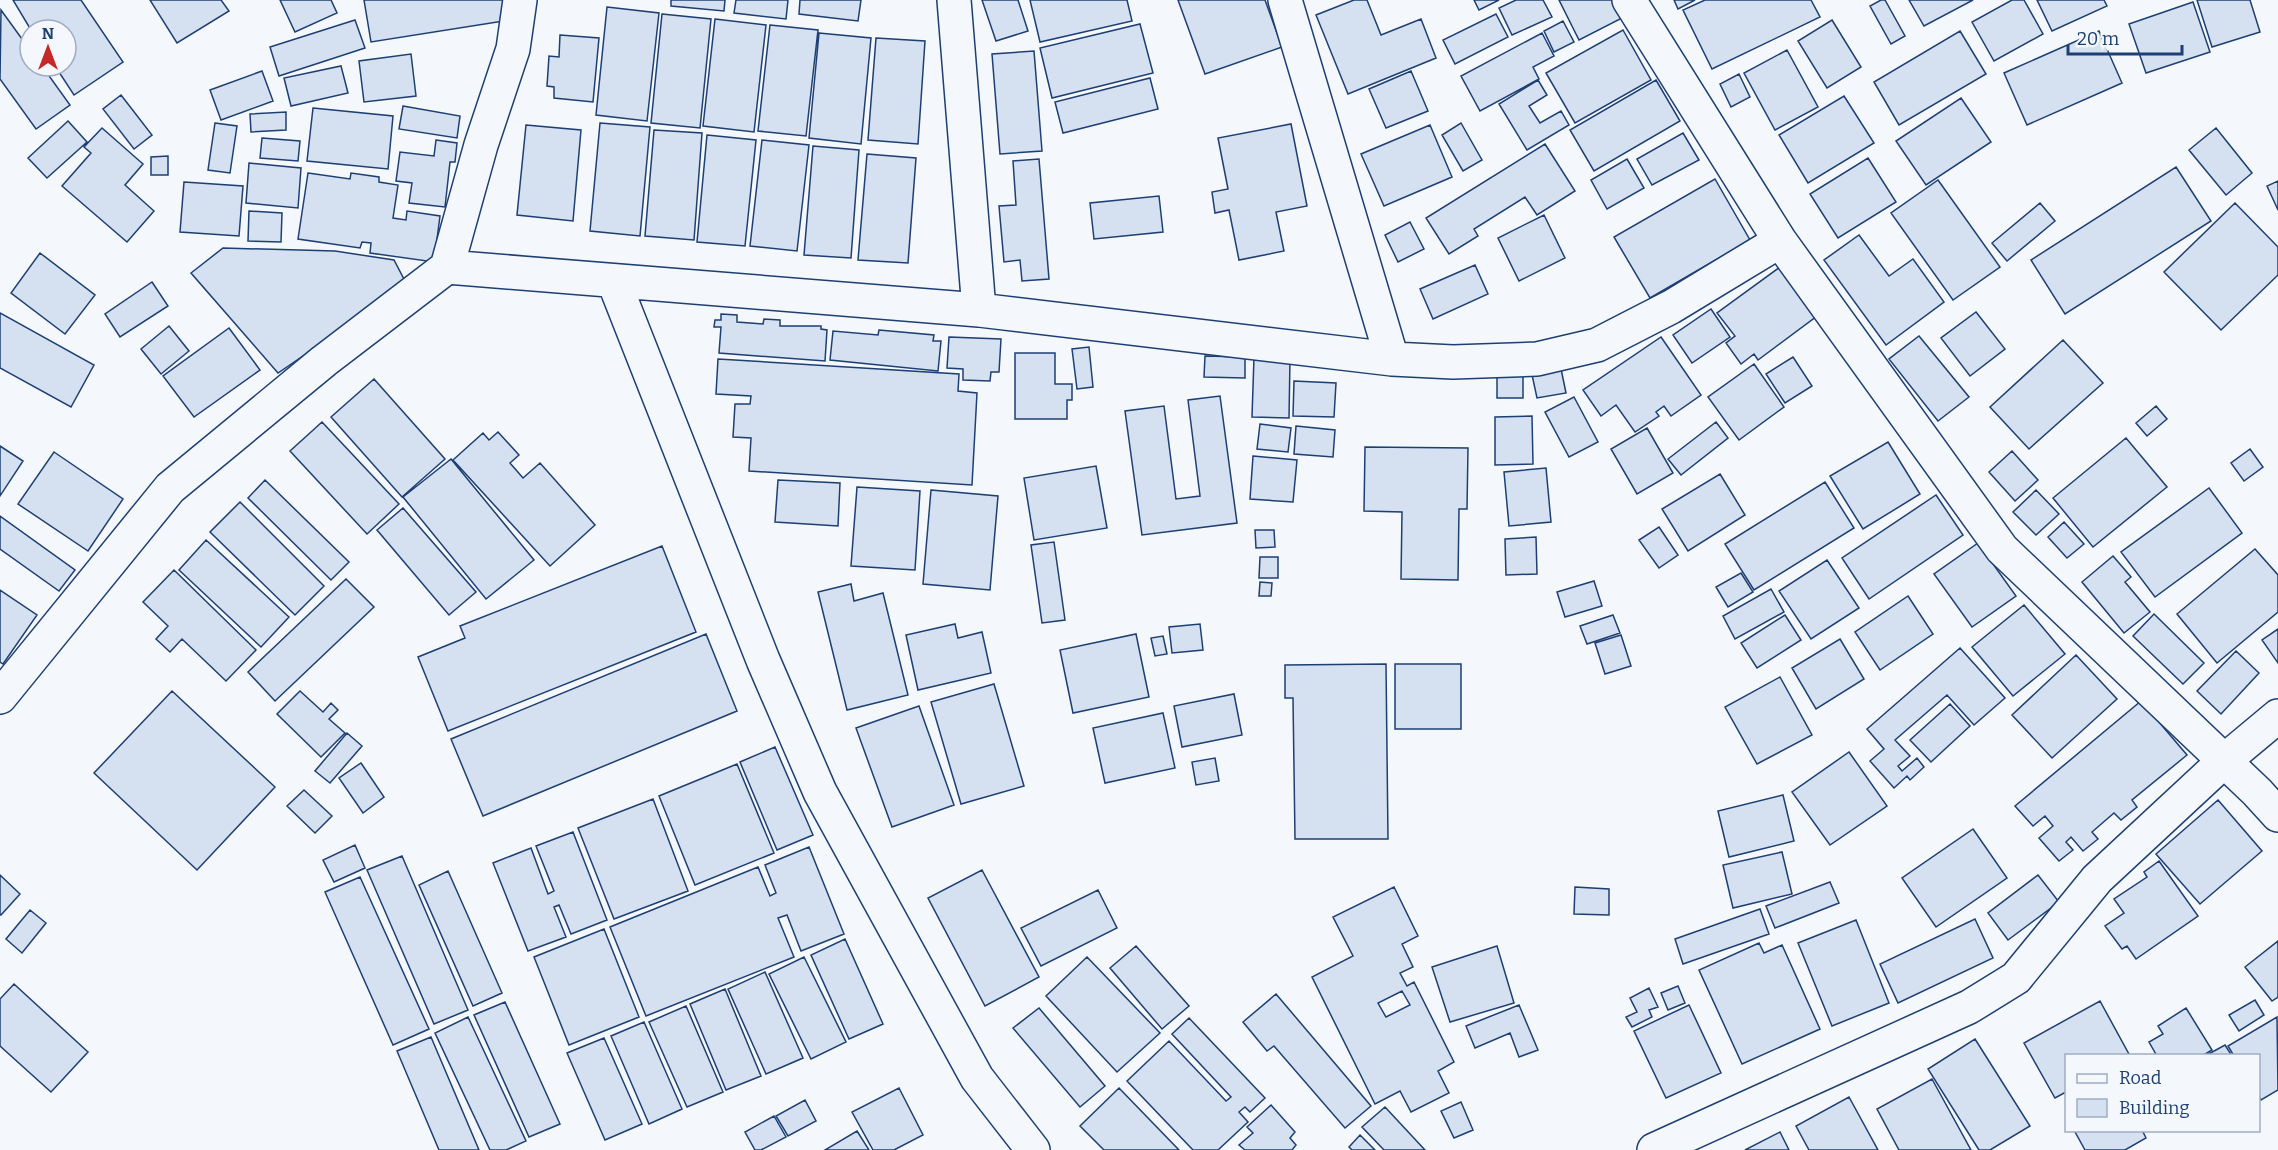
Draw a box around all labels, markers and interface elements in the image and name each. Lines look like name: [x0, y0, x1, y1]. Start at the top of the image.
north arrow: [18, 18, 78, 78]
scale bar: [2068, 18, 2182, 56]
text: N: [42, 24, 54, 43]
text: 20 m: [2077, 28, 2119, 50]
legend: [2065, 1054, 2260, 1132]
text: Road: [2119, 1067, 2162, 1089]
text: Building: [2119, 1097, 2190, 1119]

